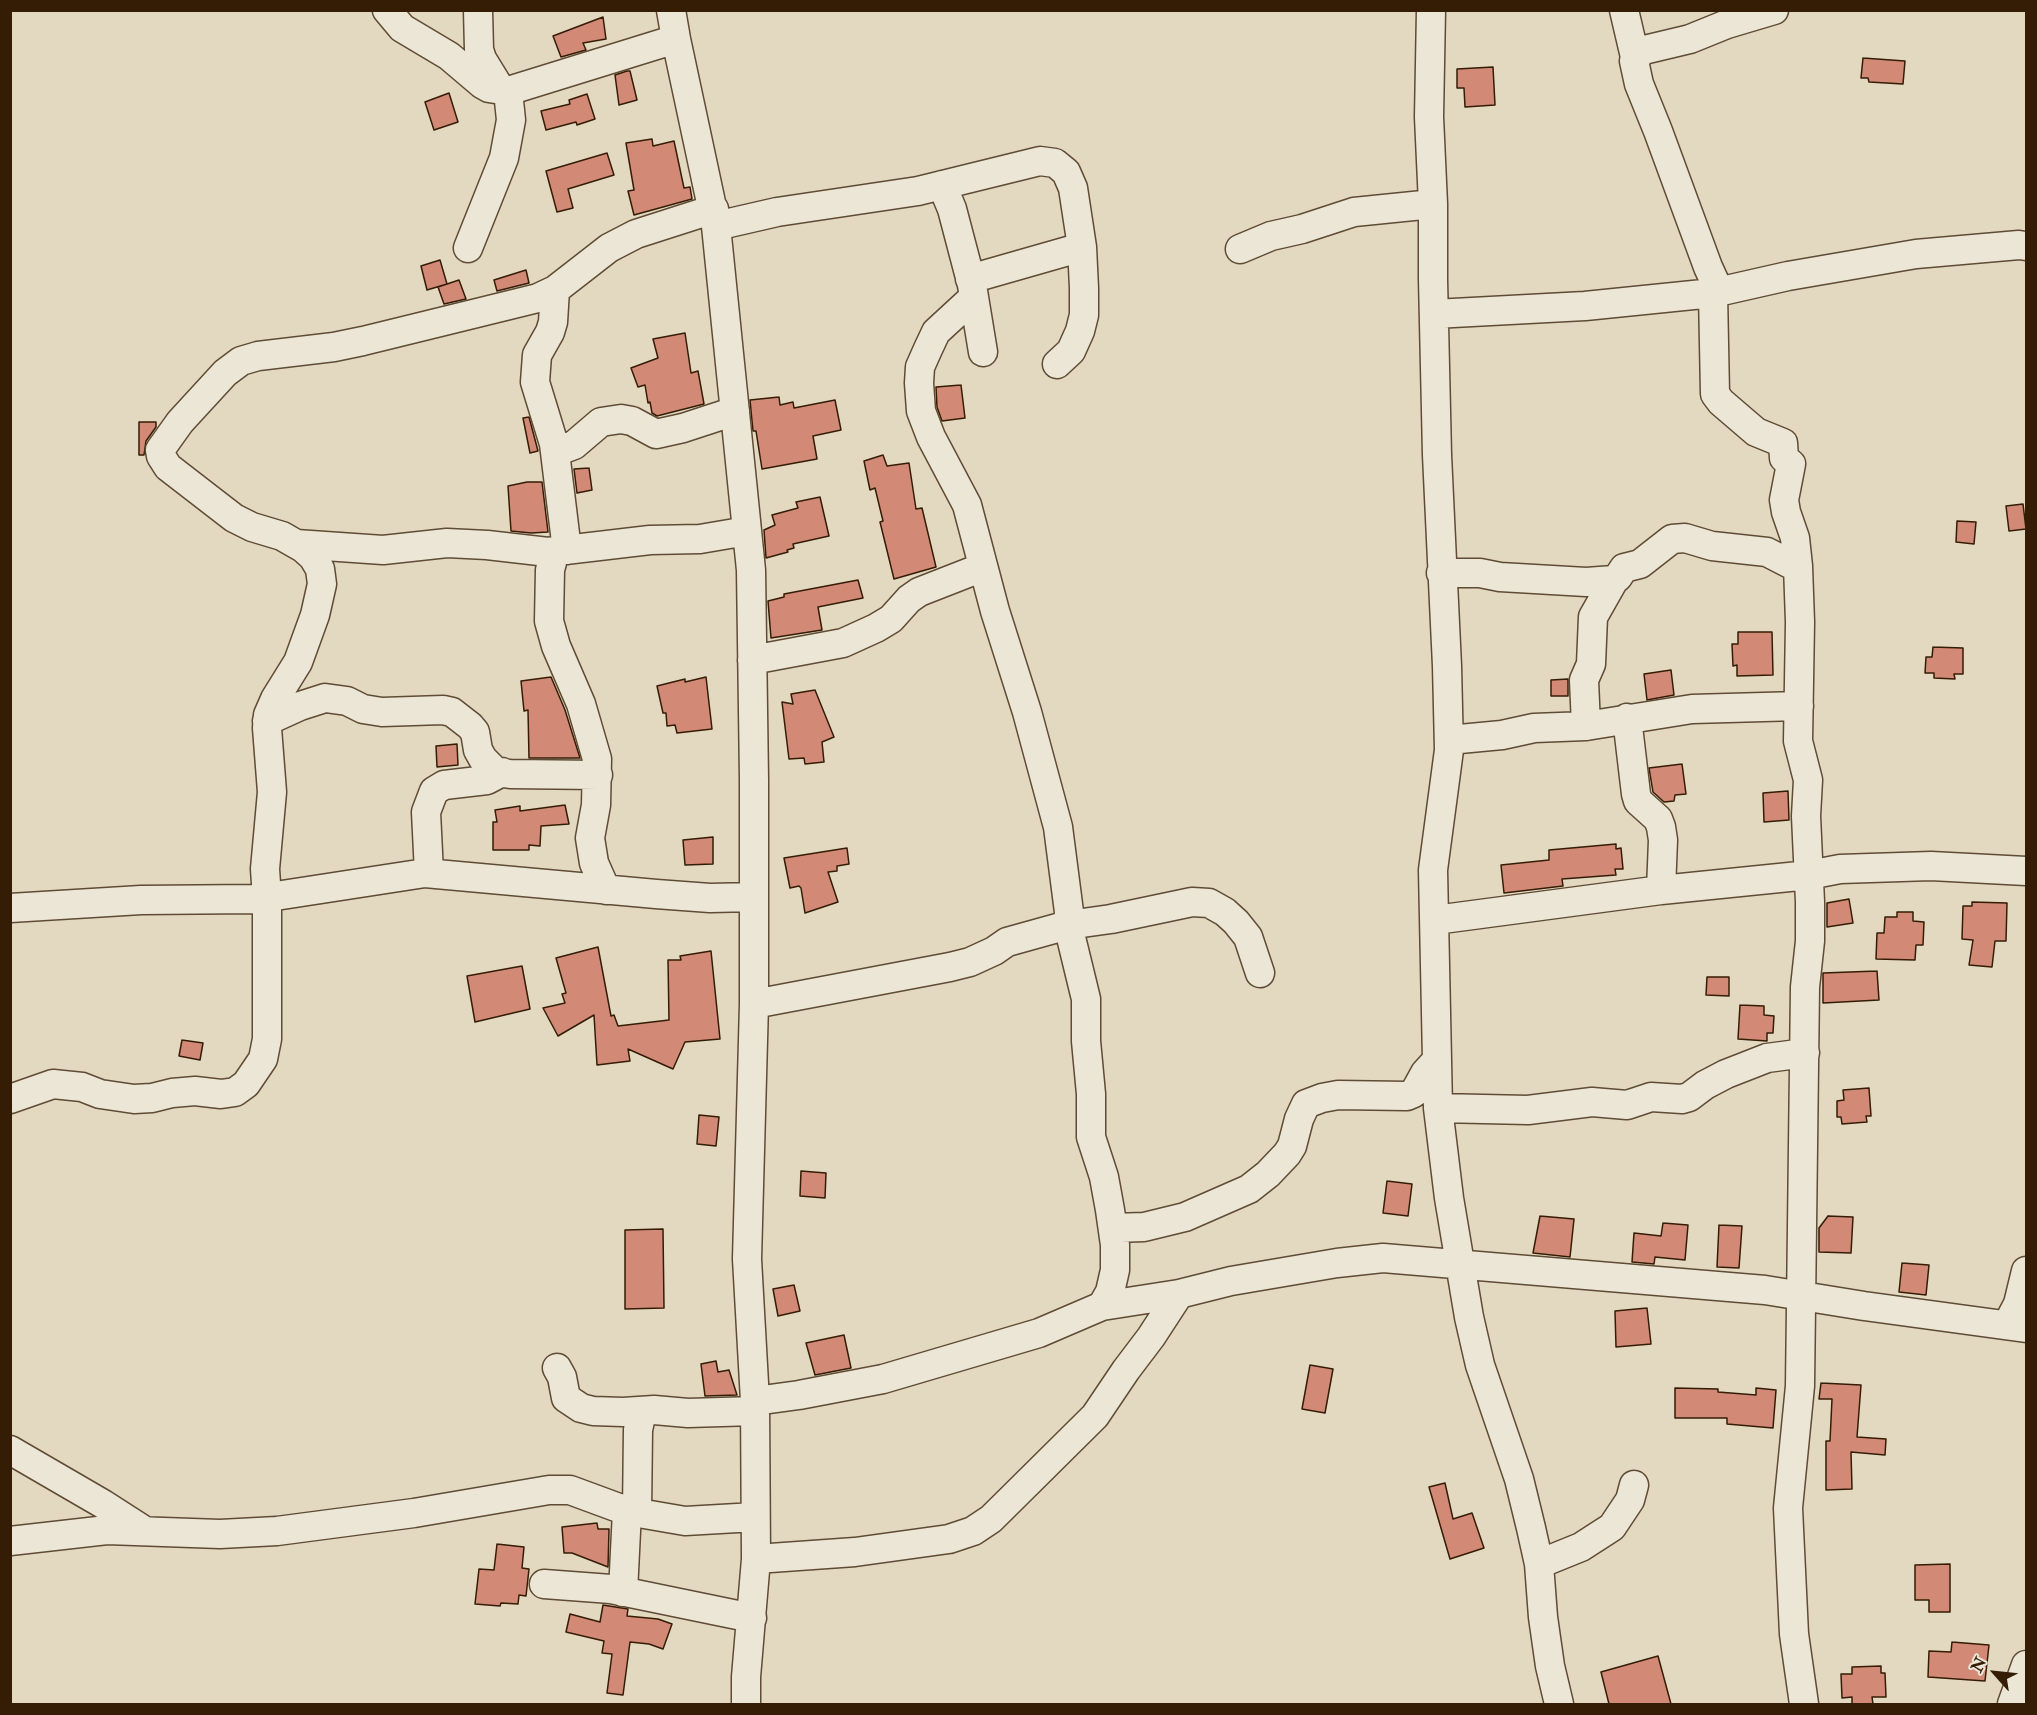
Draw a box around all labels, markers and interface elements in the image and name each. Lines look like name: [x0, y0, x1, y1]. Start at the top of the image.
north arrow: [1965, 1643, 2025, 1703]
text: N: [1967, 1654, 1991, 1676]

